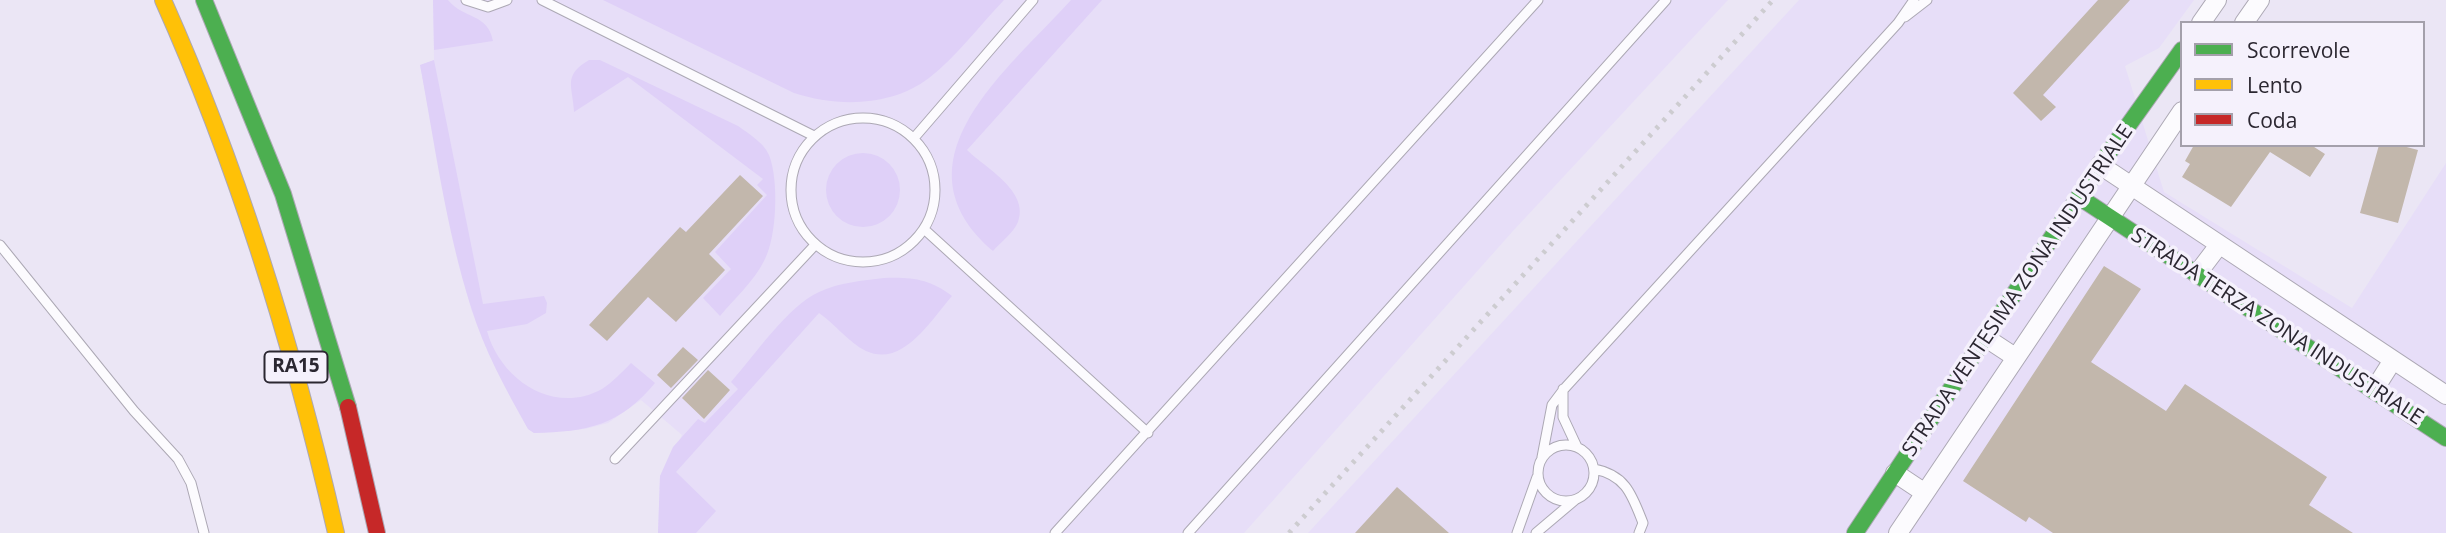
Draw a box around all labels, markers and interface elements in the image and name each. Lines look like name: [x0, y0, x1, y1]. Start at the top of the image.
legend: [2180, 21, 2425, 147]
text: Scorrevole: [2247, 36, 2350, 64]
text: Lento: [2247, 71, 2303, 99]
text: Coda: [2247, 106, 2297, 134]
street label: STRADA VENTESIMA ZONA INDUSTRIALE: [1897, 120, 2139, 462]
street label: STRADA TERZA ZONA INDUSTRIALE: [2126, 223, 2428, 431]
road number: RA15: [264, 352, 328, 382]

